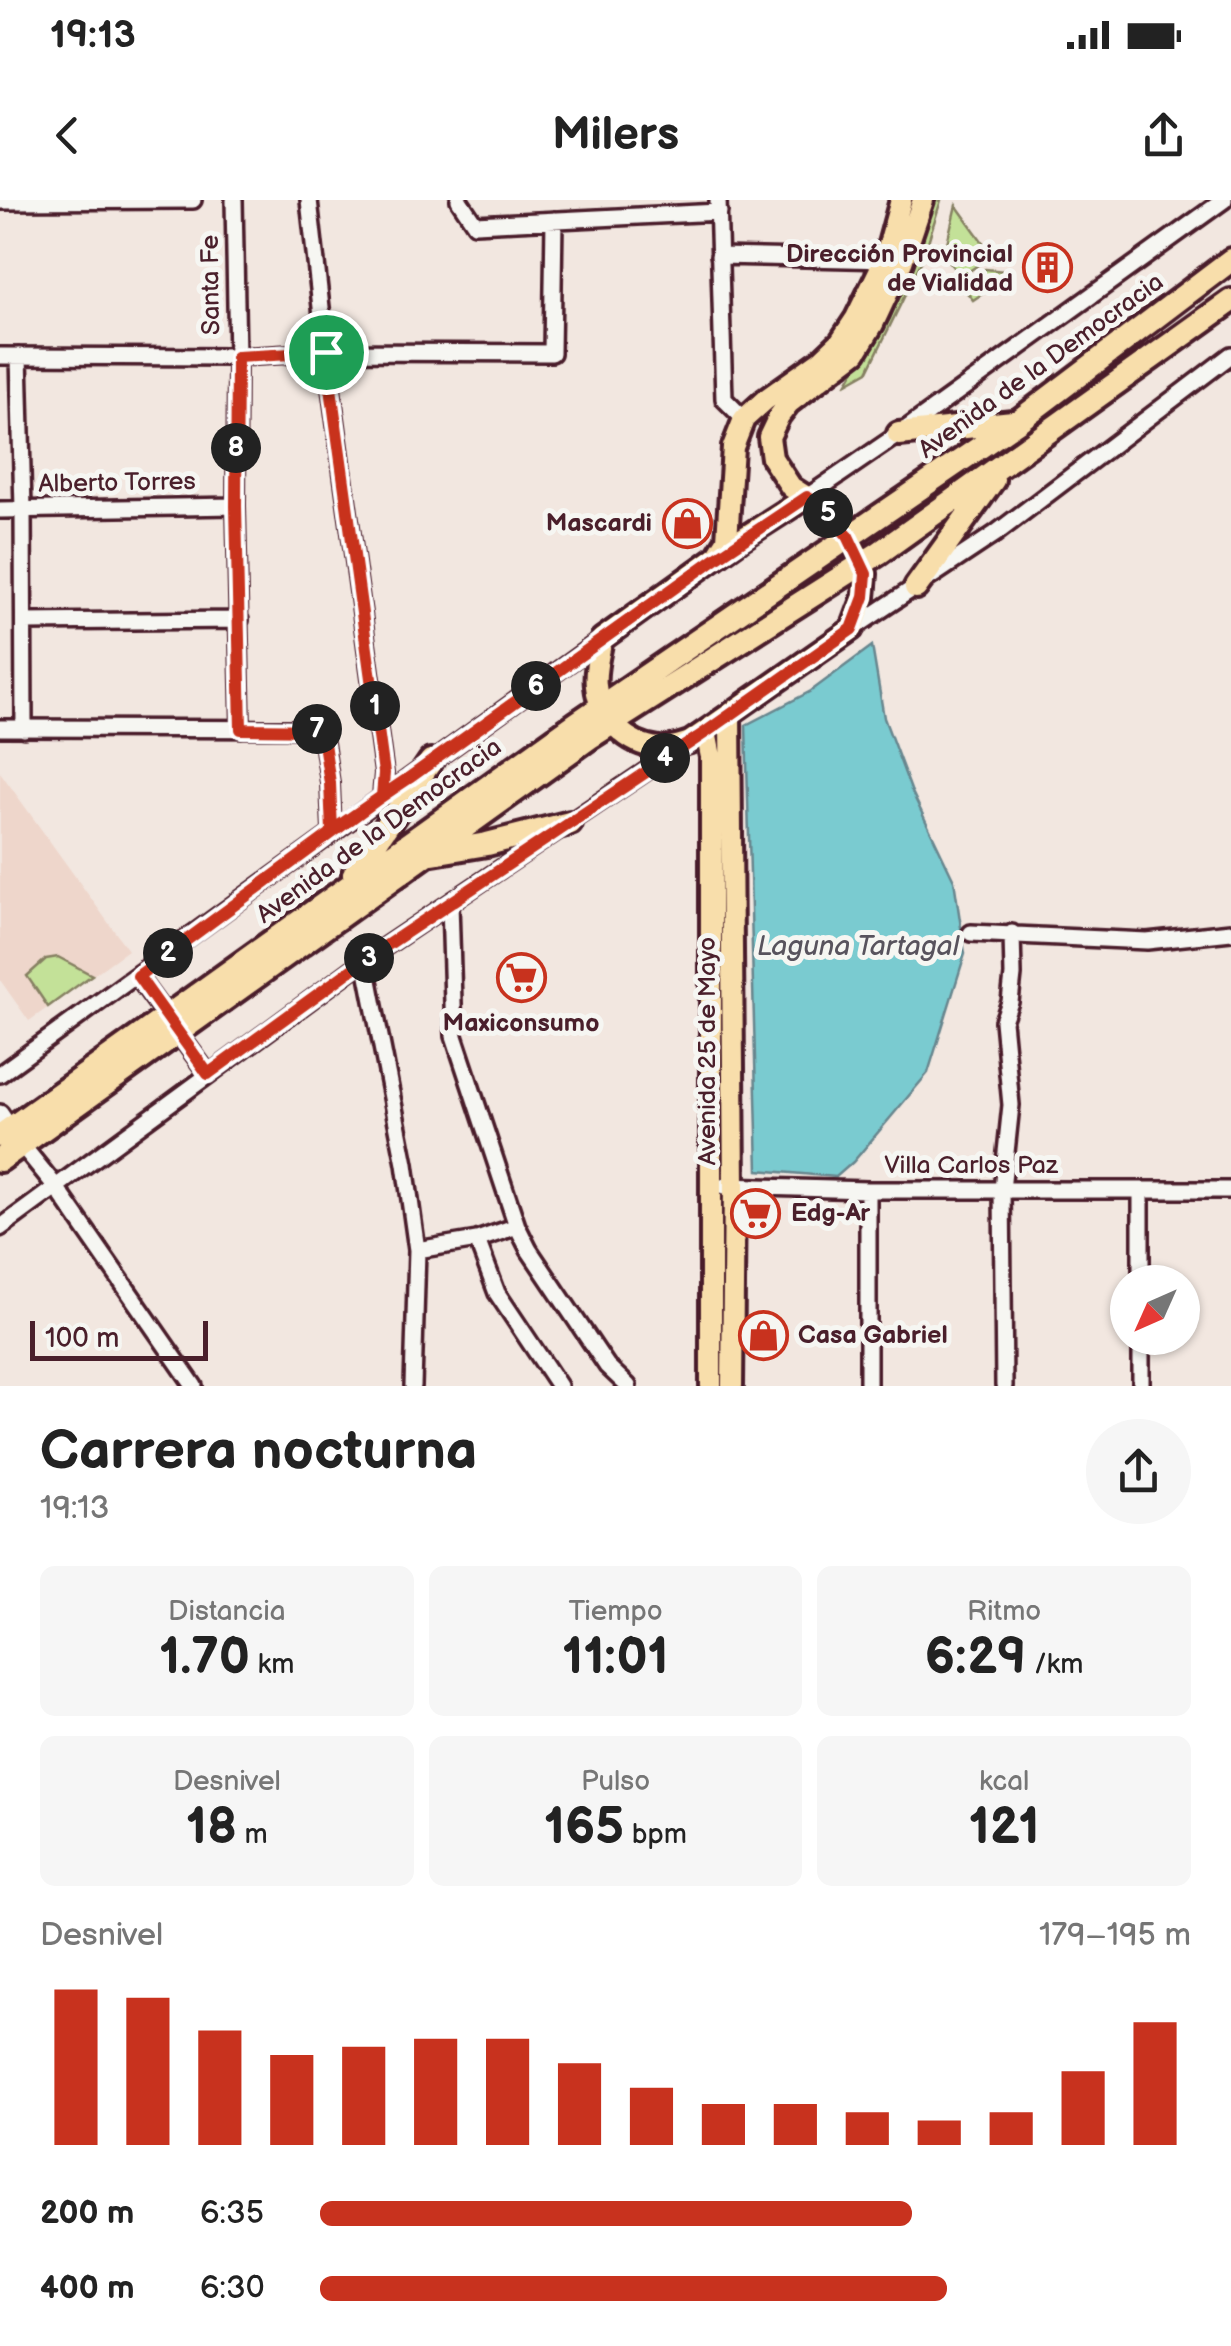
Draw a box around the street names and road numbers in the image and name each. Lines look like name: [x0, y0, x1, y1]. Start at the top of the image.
street label: Santa Fe: [195, 234, 227, 335]
street label: Avenida de la Democracia: [912, 267, 1170, 465]
street label: Alberto Torres: [38, 466, 196, 500]
street label: Avenida de la Democracia: [250, 732, 508, 930]
street label: Avenida 25 de Mayo: [692, 937, 723, 1165]
street label: Villa Carlos Paz: [884, 1150, 1059, 1181]

